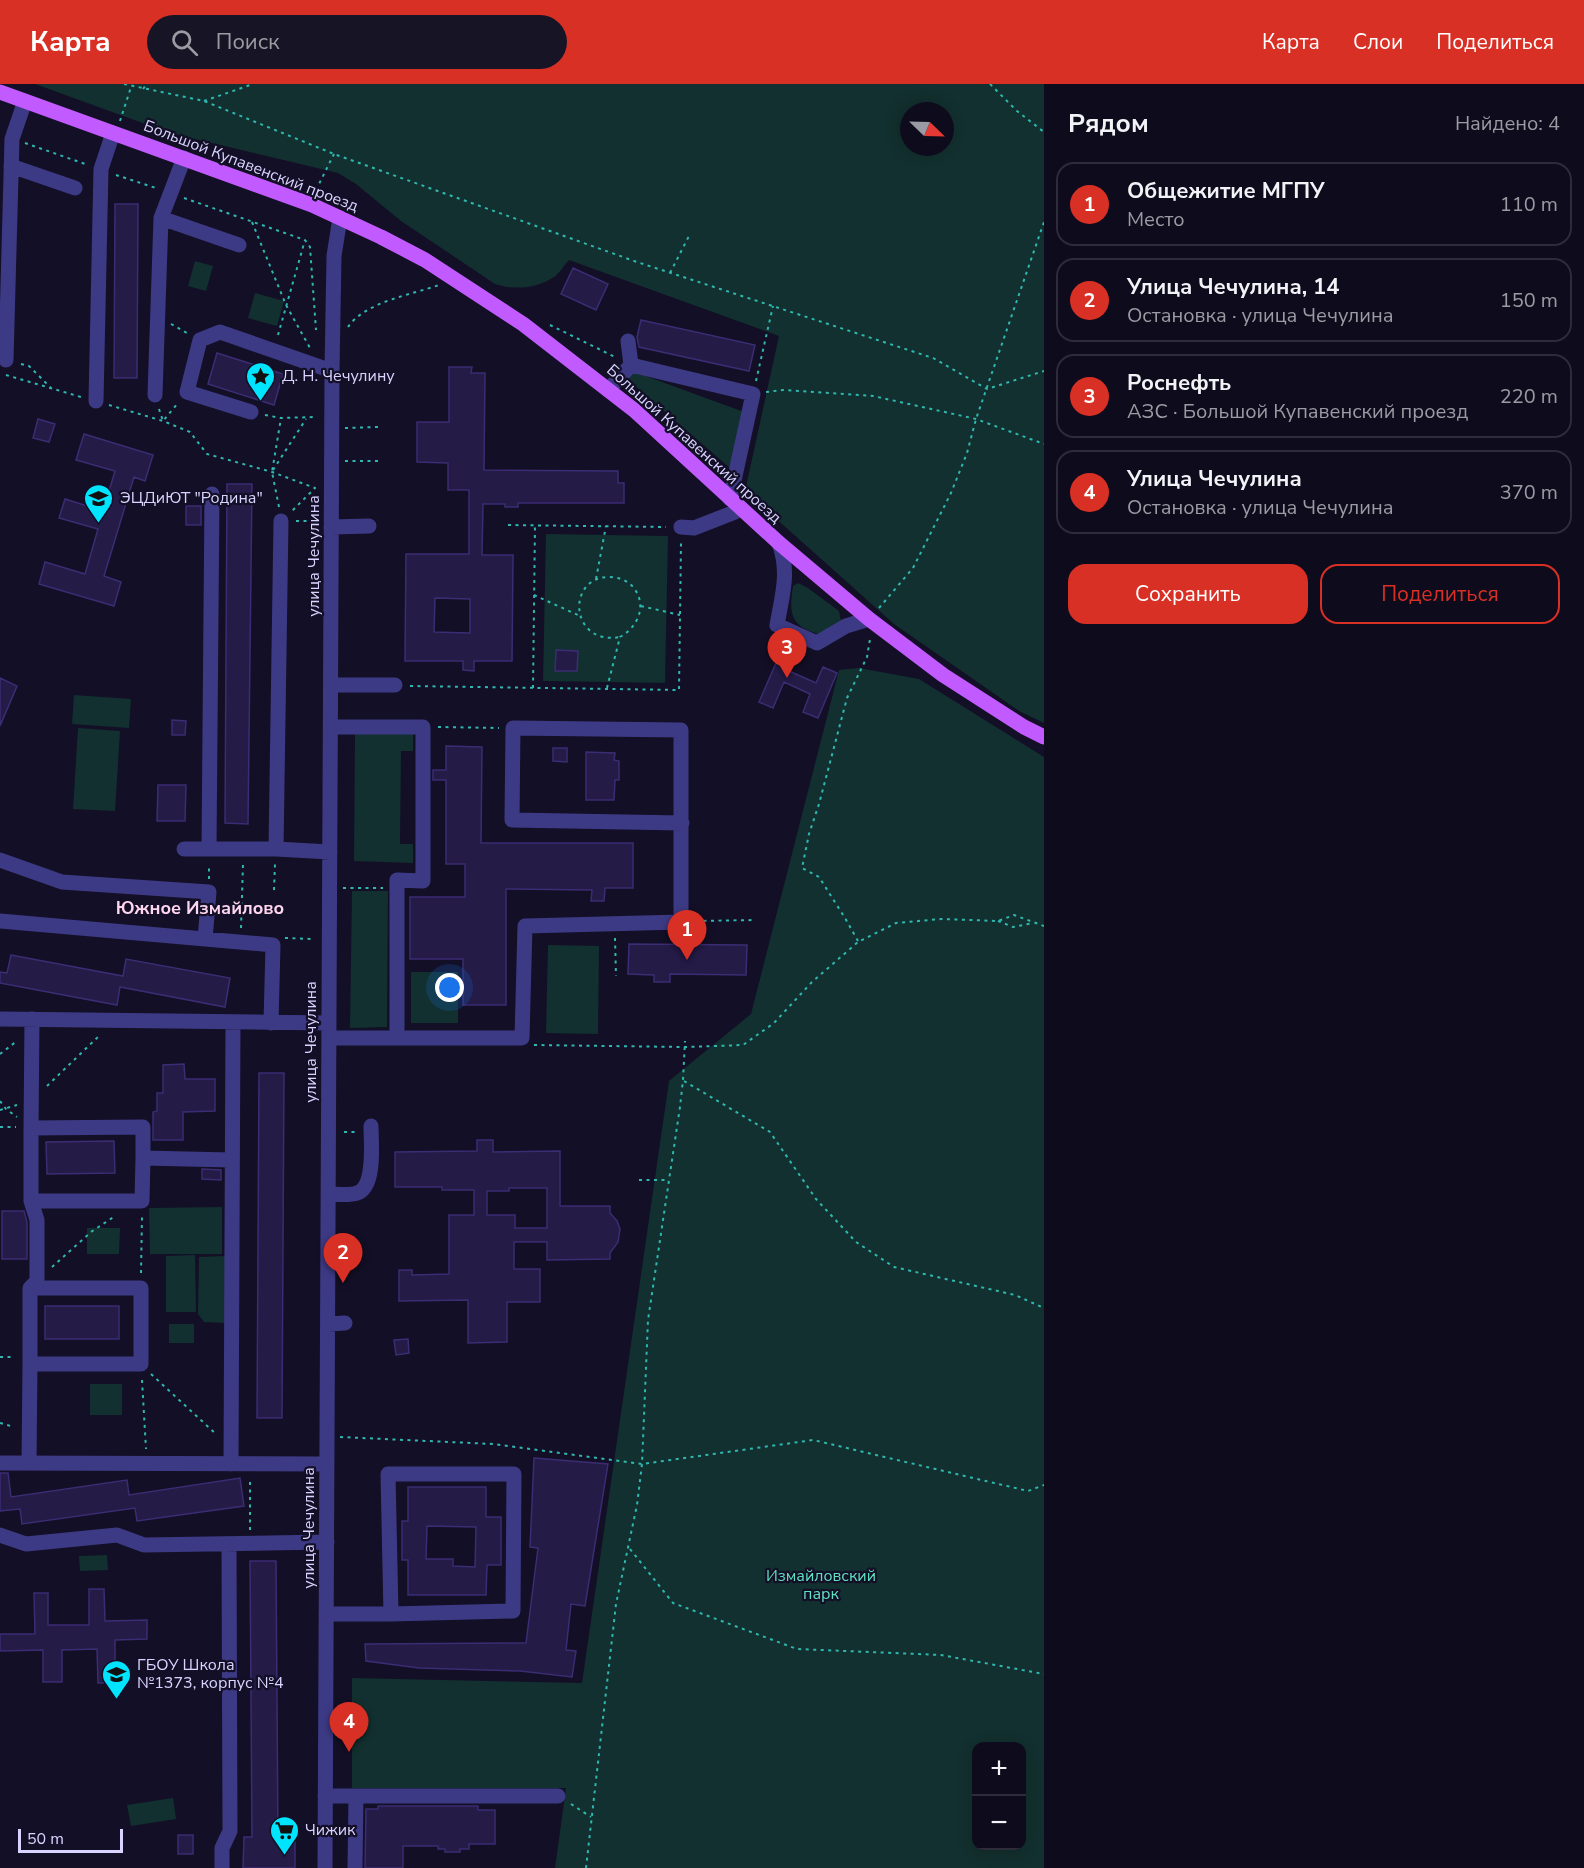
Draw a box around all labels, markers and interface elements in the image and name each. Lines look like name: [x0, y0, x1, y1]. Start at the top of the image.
search box: [147, 15, 567, 69]
text: Карта: [30, 23, 111, 61]
icon: search: [168, 26, 201, 59]
text: Поиск: [216, 27, 280, 57]
text: Карта: [1262, 28, 1320, 56]
text: Слои: [1353, 28, 1403, 56]
text: Поделиться: [1436, 28, 1554, 56]
north arrow: [900, 102, 954, 156]
text: Рядом: [1068, 106, 1149, 141]
text: Найдено: 4: [1455, 110, 1560, 137]
street label: Большой Купавенский проезд: [140, 115, 362, 217]
text: Общежитие МГПУ: [1127, 176, 1325, 206]
text: 1: [1084, 191, 1096, 218]
text: 110 m: [1500, 191, 1558, 218]
text: Место: [1127, 206, 1185, 233]
text: Улица Чечулина, 14: [1127, 272, 1340, 302]
text: 2: [1084, 287, 1096, 314]
text: 150 m: [1500, 287, 1558, 314]
text: Остановка · улица Чечулина: [1127, 302, 1393, 329]
street label: Большой Купавенский проезд: [602, 359, 787, 529]
place icon: Д. Н. Чечулину: [245, 360, 277, 402]
place label: Д. Н. Чечулину: [282, 365, 395, 387]
text: Роснефть: [1127, 368, 1231, 398]
text: 3: [1084, 383, 1096, 410]
text: 220 m: [1500, 383, 1558, 410]
text: АЗС · Большой Купавенский проезд: [1127, 398, 1468, 425]
text: Улица Чечулина: [1127, 464, 1302, 494]
text: 4: [1084, 479, 1096, 506]
text: 370 m: [1500, 479, 1558, 506]
school or university icon: ЭЦДиЮТ "Родина": [83, 482, 115, 524]
place label: ЭЦДиЮТ "Родина": [120, 487, 263, 509]
text: Остановка · улица Чечулина: [1127, 494, 1393, 521]
street label: улица Чечулина: [303, 495, 325, 617]
button: Сохранить: [1068, 564, 1308, 624]
button: Поделиться: [1320, 564, 1560, 624]
pin: 3: [768, 628, 806, 678]
district label: Южное Измайлово: [116, 896, 284, 920]
pin: 1: [668, 910, 706, 960]
your location: [435, 973, 464, 1002]
street label: улица Чечулина: [300, 981, 322, 1103]
pin: 2: [324, 1234, 362, 1283]
street label: улица Чечулина: [298, 1467, 320, 1589]
park label: Измайловский парк: [766, 1565, 876, 1605]
place label: ГБОУ Школа №1373, корпус №4: [137, 1654, 284, 1694]
school or university icon: ГБОУ Школа №1373, корпус №4: [100, 1658, 132, 1700]
pin: 4: [330, 1702, 368, 1752]
map controls: [972, 1742, 1026, 1850]
button: +: [972, 1742, 1026, 1796]
button: −: [972, 1796, 1026, 1850]
supermarket icon: Чижик: [268, 1814, 300, 1856]
place label: Чижик: [305, 1819, 356, 1841]
scale bar: [18, 1826, 123, 1854]
text: 50 m: [27, 1828, 64, 1850]

